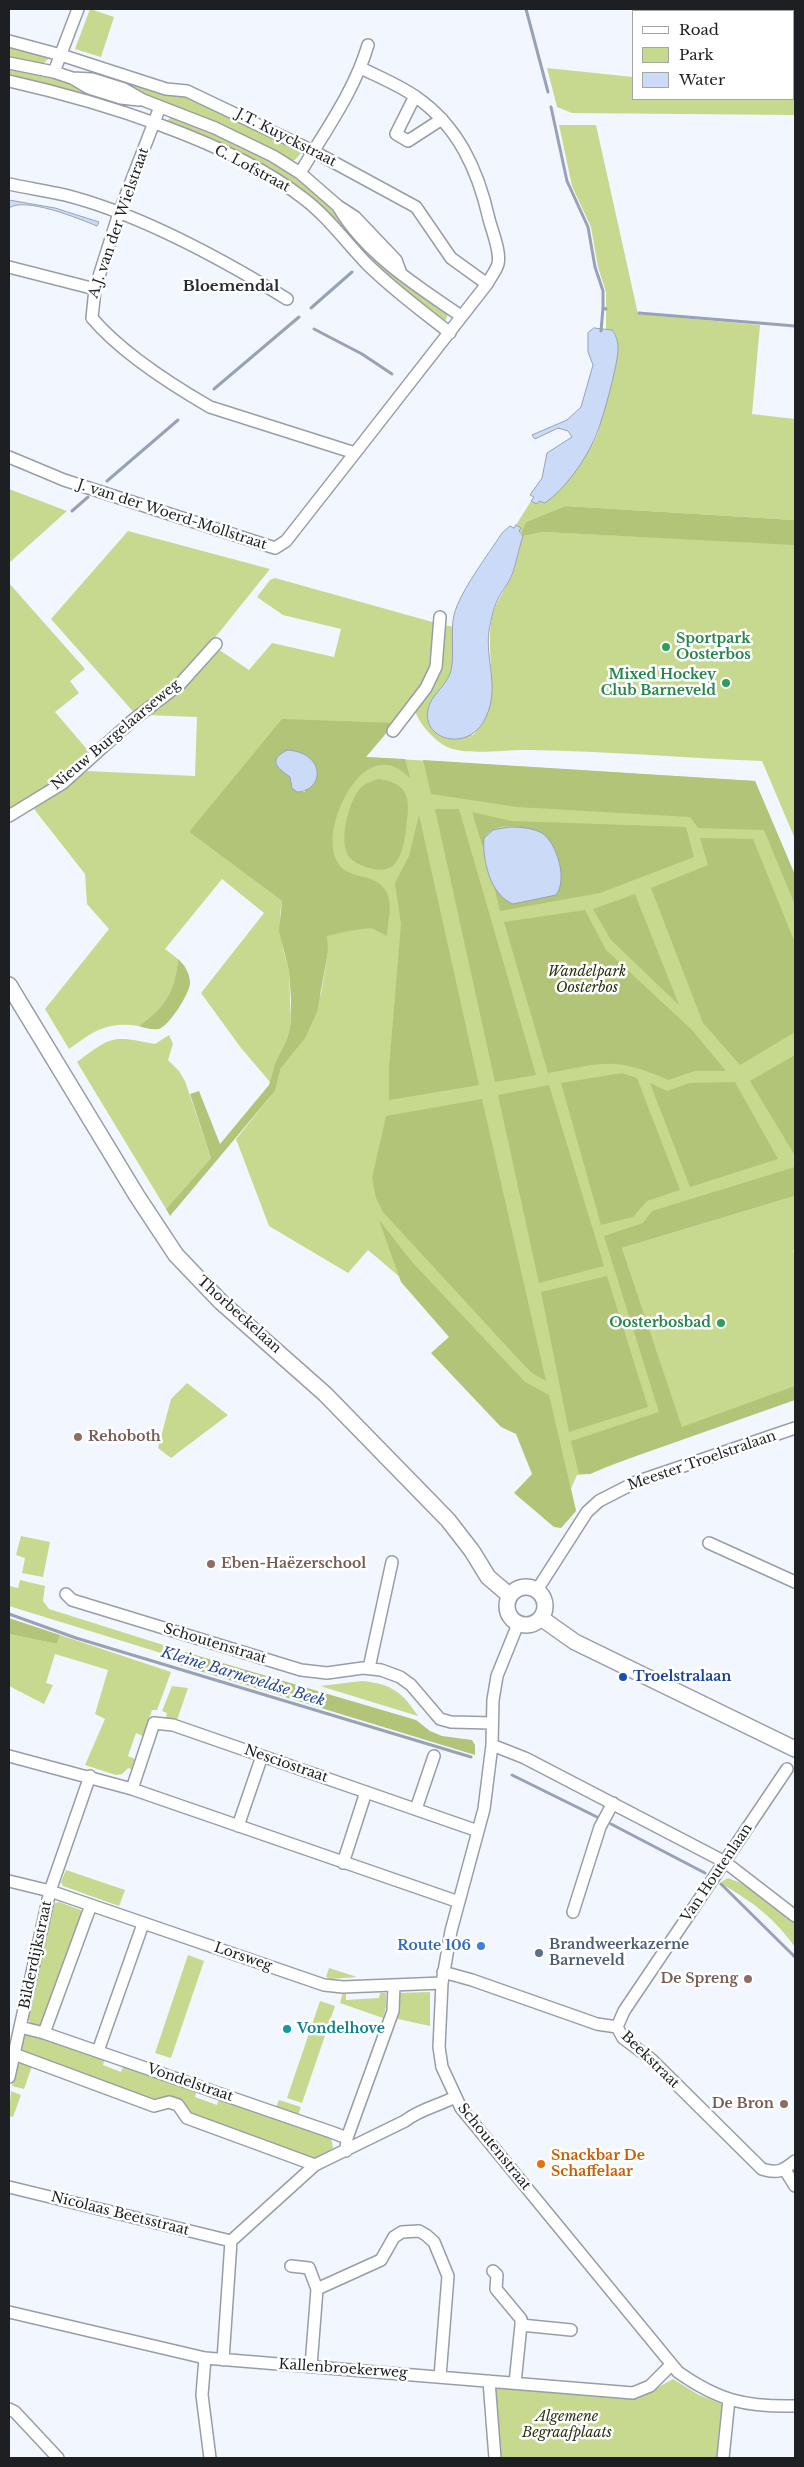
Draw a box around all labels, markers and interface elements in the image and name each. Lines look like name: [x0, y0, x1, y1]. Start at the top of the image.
legend: [632, 10, 794, 100]
text: Road: [679, 20, 719, 39]
text: Park: [679, 45, 714, 64]
text: Water: [679, 70, 725, 89]
street label: J.T. Kuyckstraat: [233, 105, 339, 171]
street label: C. Lofstraat: [211, 142, 293, 196]
street label: A.J. van der Wielstraat: [85, 146, 153, 300]
district label: Bloemendal: [183, 278, 279, 296]
street label: J. van der Woerd-Mollstraat: [75, 476, 269, 554]
place label: Sportpark Oosterbos: [676, 631, 751, 664]
marker: Sportpark Oosterbos: [660, 641, 672, 653]
place label: Mixed Hockey Club Barneveld: [601, 667, 716, 700]
street label: Nieuw Burgelaarseweg: [48, 676, 184, 794]
marker: Mixed Hockey Club Barneveld: [720, 677, 732, 689]
park label: Wandelpark Oosterbos: [548, 964, 626, 996]
street label: Thorbeckelaan: [194, 1273, 284, 1357]
place label: Oosterbosbad: [609, 1315, 711, 1331]
marker: Oosterbosbad: [715, 1317, 727, 1329]
street label: Meester Troelstralaan: [626, 1428, 778, 1494]
place label: Rehoboth: [88, 1429, 161, 1445]
marker: Rehoboth: [72, 1431, 84, 1443]
place label: Eben-Haëzerschool: [221, 1556, 366, 1572]
marker: Eben-Haëzerschool: [205, 1558, 217, 1570]
street label: Schoutenstraat: [161, 1620, 269, 1668]
water label: Kleine Barneveldse Beek: [159, 1644, 327, 1710]
place label: Troelstralaan: [633, 1669, 732, 1685]
marker: Troelstralaan: [617, 1671, 629, 1683]
street label: Nesciostraat: [242, 1742, 330, 1786]
street label: Van Houtenlaan: [678, 1821, 756, 1925]
street label: Bilderdijkstraat: [16, 1899, 56, 2011]
place label: Brandweerkazerne Barneveld: [549, 1937, 689, 1970]
place label: Route 106: [397, 1938, 471, 1954]
street label: Lorsweg: [212, 1939, 274, 1975]
marker: Route 106: [475, 1940, 487, 1952]
marker: Brandweerkazerne Barneveld: [533, 1947, 545, 1959]
place label: De Spreng: [660, 1971, 738, 1987]
marker: De Spreng: [742, 1973, 754, 1985]
place label: Vondelhove: [297, 2021, 385, 2037]
marker: Vondelhove: [281, 2023, 293, 2035]
street label: Beekstraat: [617, 2028, 683, 2092]
street label: Vondelstraat: [145, 2060, 235, 2106]
place label: De Bron: [712, 2096, 774, 2112]
marker: De Bron: [778, 2098, 790, 2110]
street label: Schoutenstraat: [454, 2100, 534, 2194]
place label: Snackbar De Schaffelaar: [551, 2148, 645, 2180]
marker: Snackbar De Schaffelaar: [535, 2158, 547, 2170]
street label: Nicolaas Beetsstraat: [49, 2189, 191, 2239]
street label: Kallenbroekerweg: [278, 2356, 408, 2382]
park label: Algemene Begraafplaats: [522, 2409, 612, 2442]

